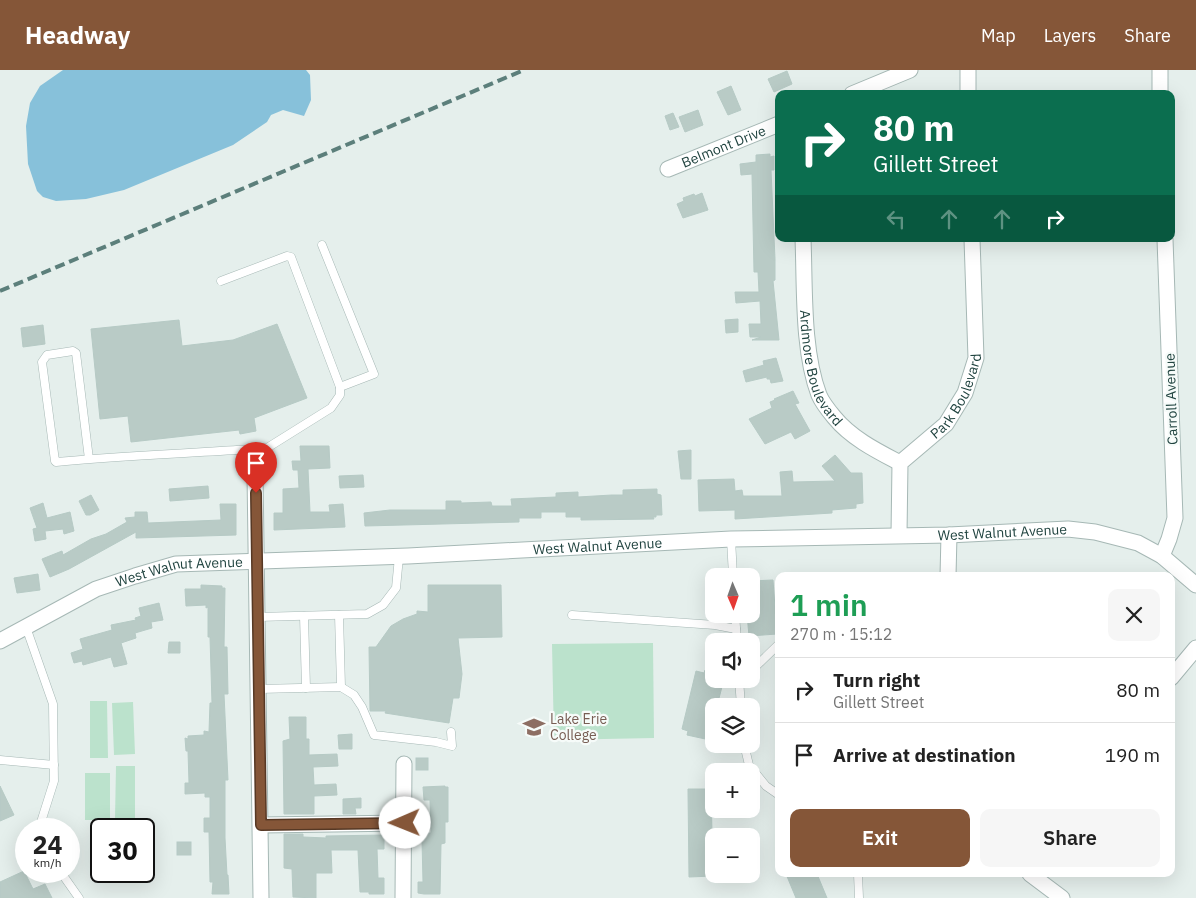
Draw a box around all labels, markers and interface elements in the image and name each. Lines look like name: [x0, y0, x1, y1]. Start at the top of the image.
text: Headway: [25, 19, 130, 51]
text: Map: [981, 24, 1016, 47]
text: Layers: [1044, 24, 1096, 47]
text: Share: [1124, 24, 1171, 47]
text: 80 m: [873, 105, 955, 151]
icon: right: [790, 110, 855, 175]
street label: Belmont Drive: [679, 121, 769, 172]
text: Gillett Street: [873, 149, 999, 178]
icon: left: [882, 205, 910, 233]
icon: ahead: [935, 205, 963, 233]
icon: ahead: [988, 205, 1016, 233]
icon: right: [1041, 205, 1069, 233]
street label: Ardmore Boulevard: [796, 309, 847, 430]
street label: Carroll Avenue: [1160, 352, 1182, 445]
street label: Park Boulevard: [926, 353, 985, 443]
pin: [235, 442, 277, 493]
icon: arrive: [242, 449, 270, 477]
street label: West Walnut Avenue: [937, 520, 1068, 544]
street label: West Walnut Avenue: [532, 534, 663, 558]
street label: West Walnut Avenue: [113, 553, 243, 591]
north arrow: [705, 568, 760, 622]
map controls: [705, 568, 760, 883]
text: 1 min: [790, 585, 868, 624]
button: close: [1108, 589, 1160, 641]
text: 270 m · 15:12: [790, 624, 892, 644]
button: sound: [705, 633, 760, 688]
text: Turn right: [833, 668, 920, 692]
icon: right: [790, 676, 818, 704]
text: 80 m: [1116, 678, 1160, 702]
text: Gillett Street: [833, 692, 924, 712]
button: layers: [705, 698, 760, 753]
place label: Lake Erie College: [550, 710, 607, 744]
school or university icon: Lake Erie College: [521, 714, 547, 740]
icon: arrive: [790, 741, 818, 769]
text: Arrive at destination: [833, 743, 1016, 767]
text: 190 m: [1105, 743, 1160, 767]
button: +: [705, 763, 760, 818]
position arrow: [378, 796, 430, 848]
button: Exit: [790, 809, 970, 867]
button: Share: [980, 809, 1160, 867]
speed limit sign: 30: [90, 818, 155, 883]
text: 24: [32, 828, 63, 861]
button: −: [705, 828, 760, 883]
text: km/h: [33, 855, 62, 870]

